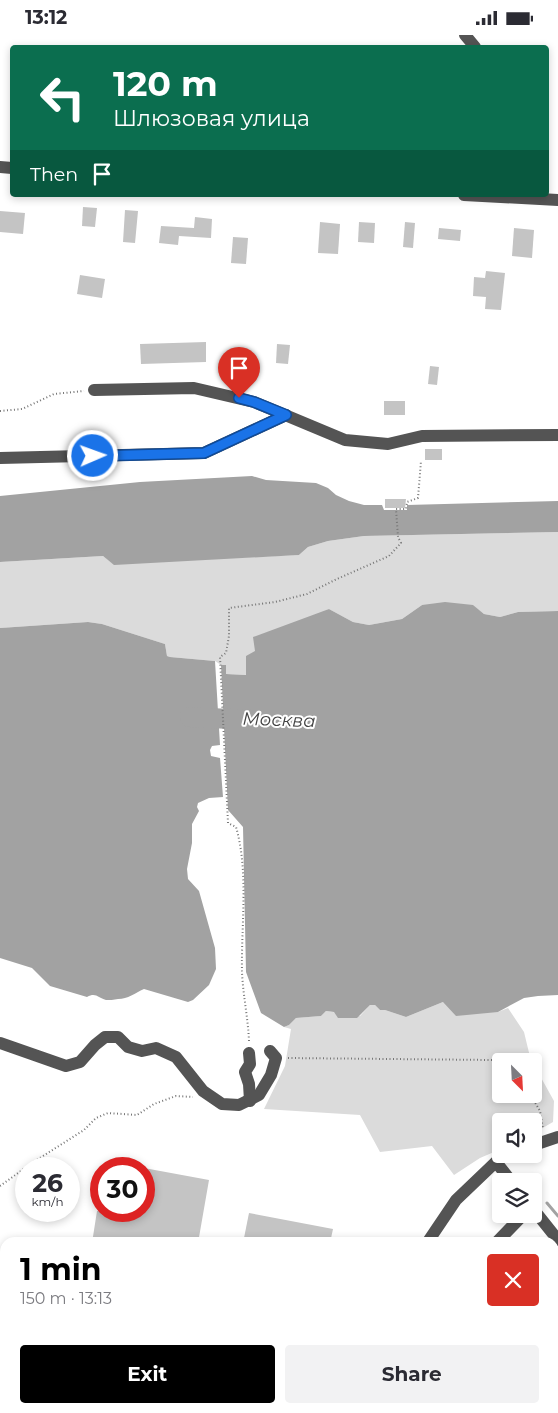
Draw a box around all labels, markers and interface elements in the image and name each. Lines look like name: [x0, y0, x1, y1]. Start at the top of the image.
text: 13:12: [25, 6, 67, 29]
text: 120 m: [113, 62, 218, 105]
icon: left: [30, 65, 95, 130]
text: Шлюзовая улица: [113, 105, 310, 132]
icon: arrive: [88, 160, 116, 188]
text: Then: [30, 163, 78, 186]
pin: [218, 347, 260, 398]
icon: arrive: [225, 354, 253, 382]
position arrow: [66, 429, 118, 481]
water label: Москва: [242, 708, 316, 732]
north arrow: [492, 1053, 542, 1103]
map controls: [492, 1053, 542, 1223]
button: sound: [492, 1113, 542, 1163]
speed limit sign: 30: [90, 1157, 155, 1222]
text: 26: [32, 1168, 63, 1198]
button: layers: [492, 1173, 542, 1223]
text: km/h: [31, 1194, 64, 1209]
text: 1 min: [20, 1251, 101, 1288]
button: close: [487, 1254, 539, 1306]
text: 150 m · 13:13: [20, 1289, 112, 1308]
button: Exit: [20, 1345, 275, 1403]
button: Share: [285, 1345, 539, 1403]

